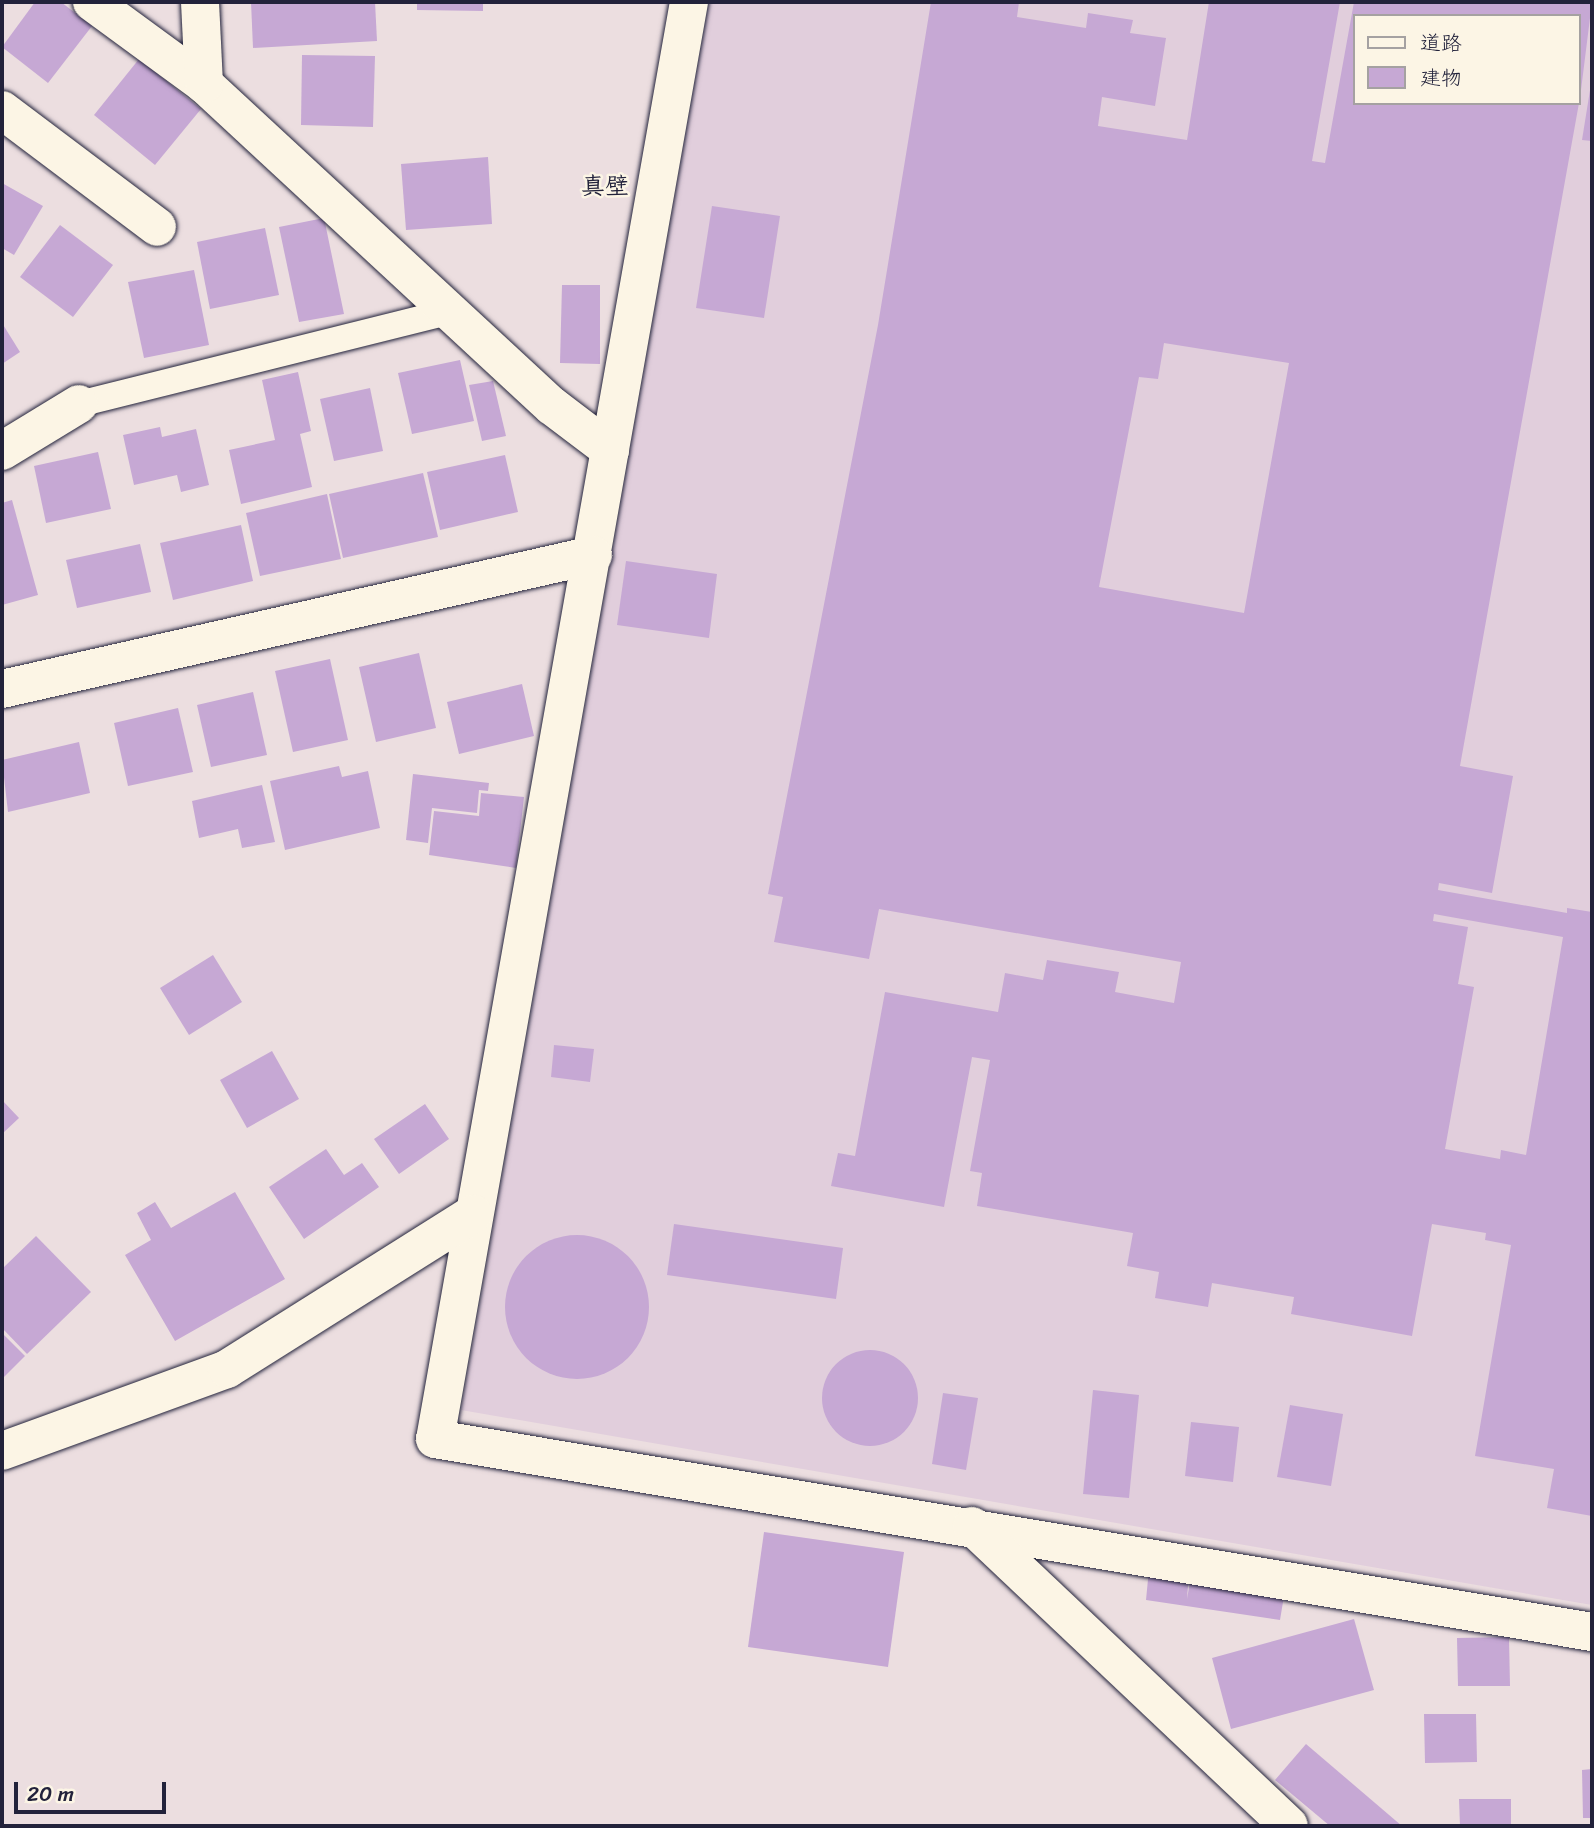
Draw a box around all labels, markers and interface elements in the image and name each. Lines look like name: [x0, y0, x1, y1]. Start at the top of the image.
legend: [1352, 14, 1580, 105]
text: 道路: [1420, 24, 1462, 62]
text: 建物: [1420, 59, 1462, 97]
district label: 真壁: [581, 173, 629, 201]
scale bar: [18, 1769, 170, 1813]
text: 20 m: [27, 1775, 74, 1813]

